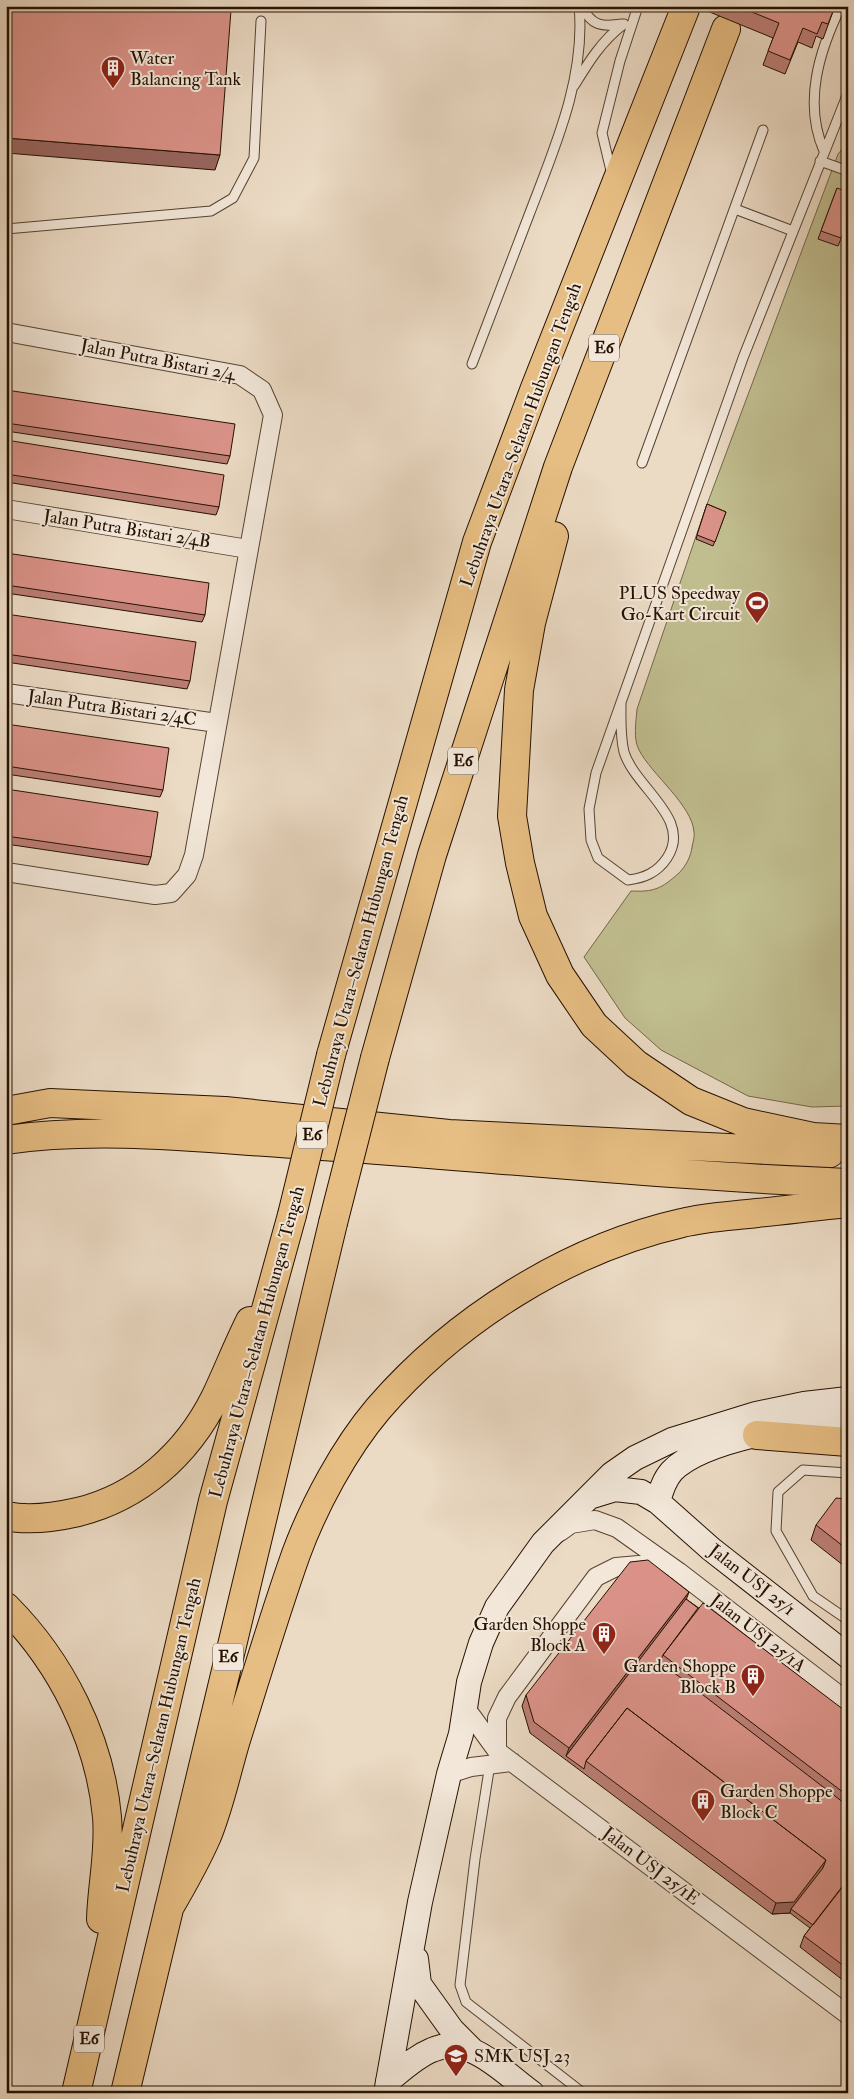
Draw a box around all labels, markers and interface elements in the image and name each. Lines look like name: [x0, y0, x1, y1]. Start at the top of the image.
place label: Water Balancing Tank: [129, 47, 241, 91]
building icon: Water Balancing Tank: [100, 55, 126, 89]
street label: Lebuhraya Utara–Selatan Hubungan Tengah: [455, 279, 587, 590]
street label: Jalan Putra Bistari 2/4: [78, 334, 239, 387]
road number: E6: [589, 334, 619, 362]
street label: Jalan Putra Bistari 2/4B: [41, 504, 212, 554]
place label: PLUS Speedway Go-Kart Circuit: [619, 582, 741, 626]
sports icon: PLUS Speedway Go-Kart Circuit: [744, 590, 770, 624]
street label: Jalan Putra Bistari 2/4C: [25, 685, 198, 731]
road number: E6: [448, 748, 478, 774]
street label: Lebuhraya Utara–Selatan Hubungan Tengah: [308, 792, 414, 1110]
road number: E6: [297, 1122, 327, 1148]
street label: Lebuhraya Utara–Selatan Hubungan Tengah: [204, 1183, 310, 1501]
street label: Jalan USJ 25/1: [703, 1538, 800, 1621]
street label: Lebuhraya Utara–Selatan Hubungan Tengah: [112, 1575, 207, 1895]
street label: Jalan USJ 25/1A: [705, 1588, 811, 1678]
place label: Garden Shoppe Block A: [474, 1613, 587, 1657]
building icon: Garden Shoppe Block A: [591, 1621, 617, 1655]
road number: E6: [213, 1644, 243, 1670]
place label: Garden Shoppe Block B: [624, 1655, 736, 1699]
building icon: Garden Shoppe Block B: [740, 1663, 766, 1697]
place label: Garden Shoppe Block C: [720, 1780, 833, 1824]
building icon: Garden Shoppe Block C: [690, 1788, 716, 1822]
street label: Jalan USJ 25/1E: [597, 1821, 704, 1910]
road number: E6: [74, 2026, 104, 2052]
school or university icon: SMK USJ 23: [443, 2043, 469, 2077]
place label: SMK USJ 23: [474, 2045, 570, 2068]

